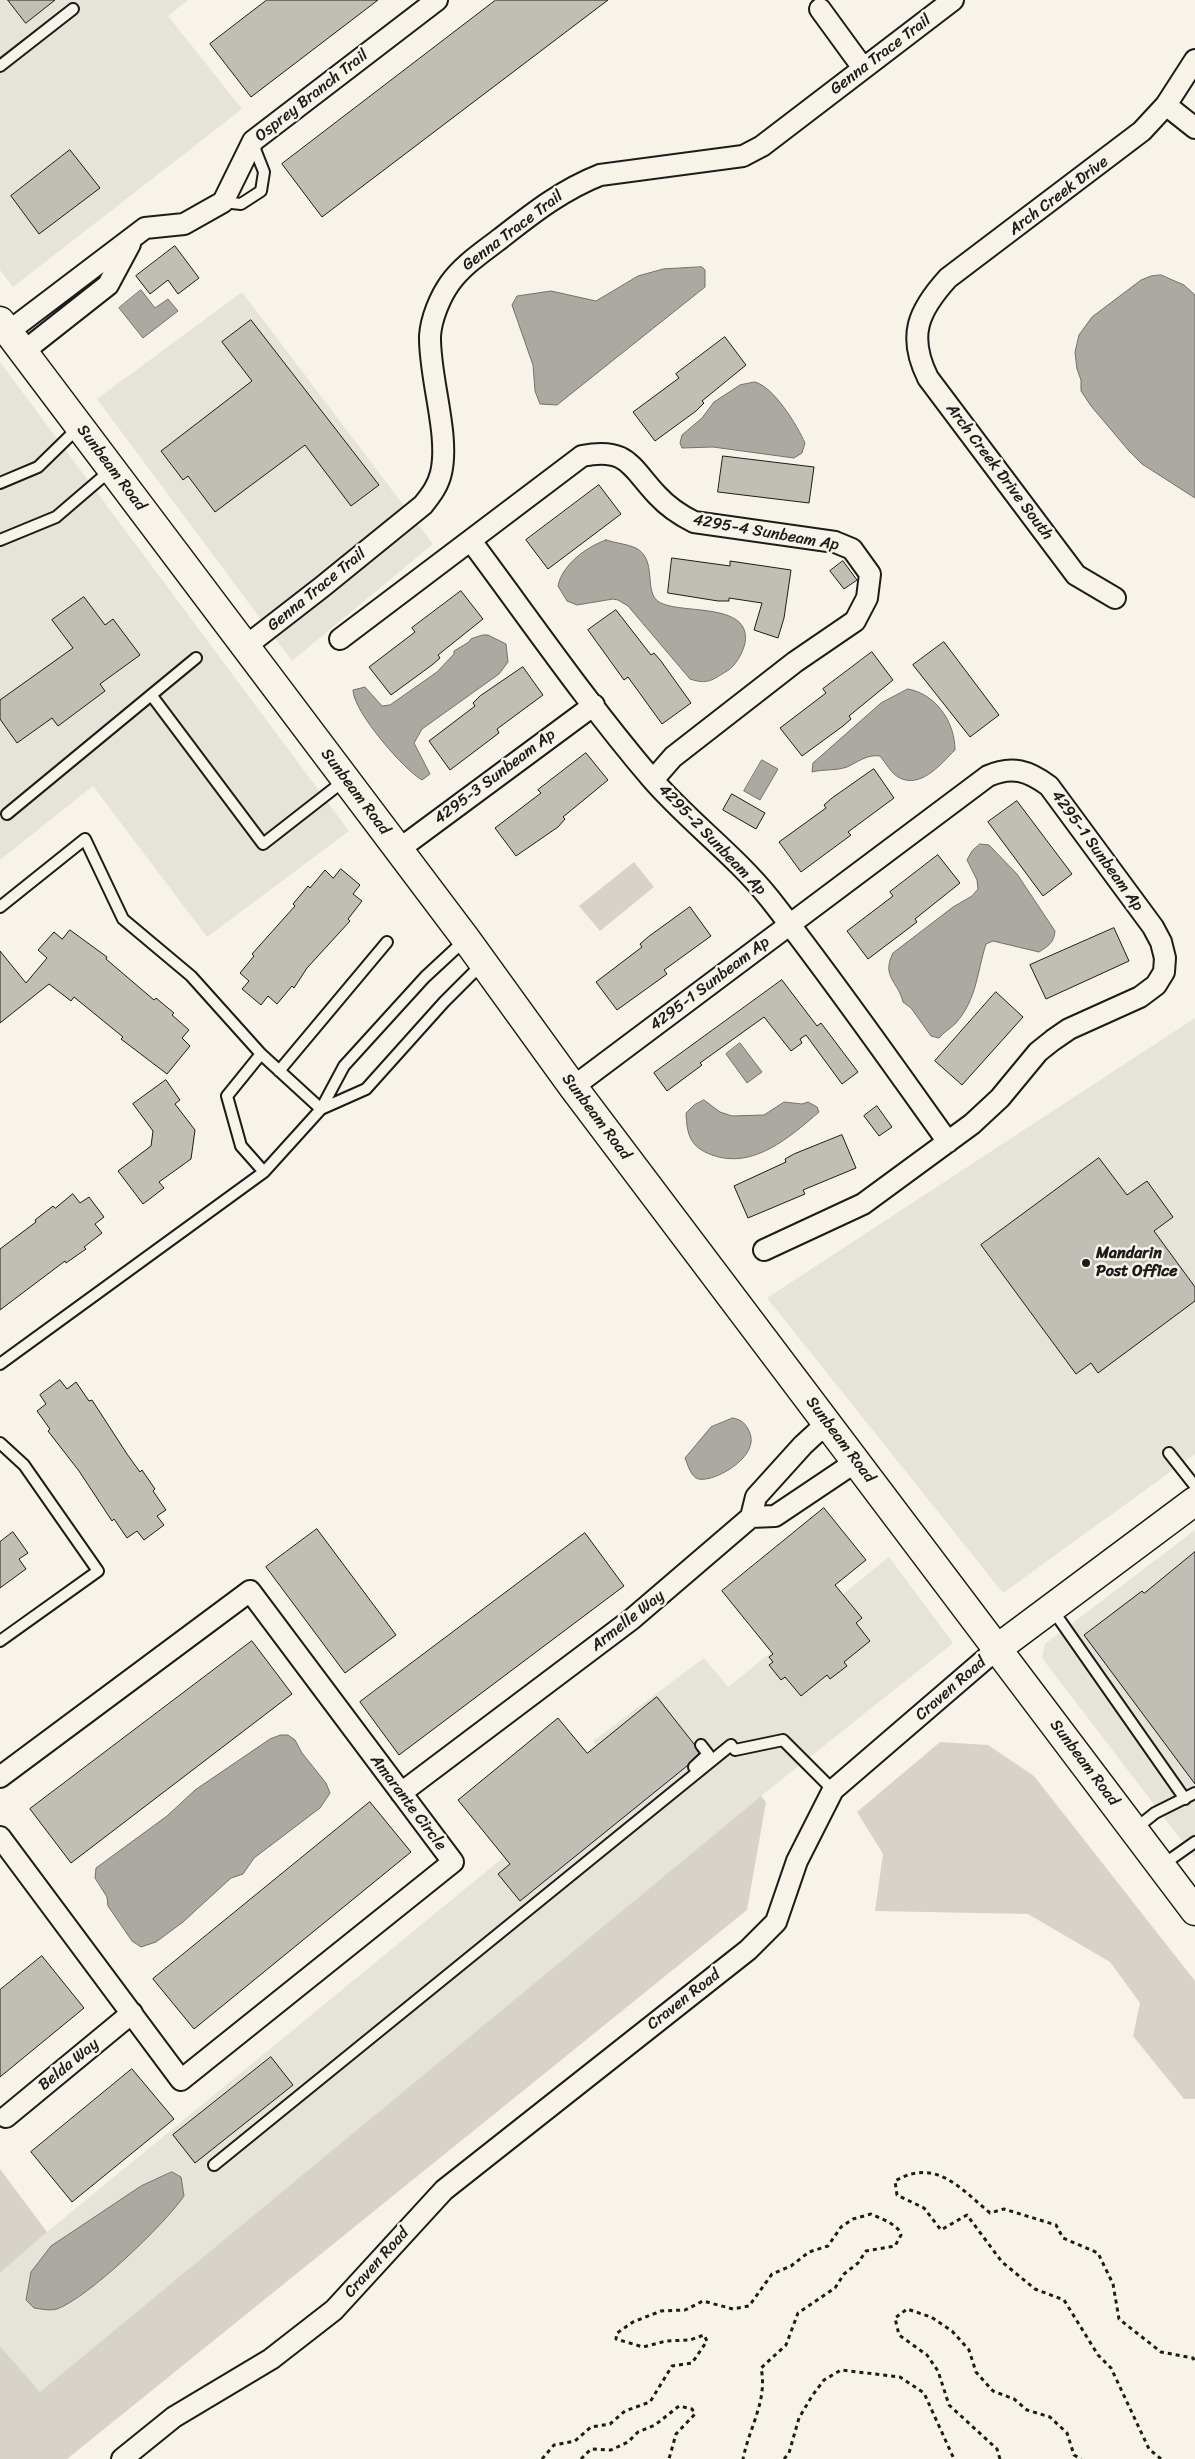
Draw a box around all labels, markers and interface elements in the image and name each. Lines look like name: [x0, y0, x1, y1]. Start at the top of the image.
street label: Genna Trace Trail: [827, 11, 935, 99]
street label: Osprey Branch Trail: [252, 46, 372, 146]
street label: Arch Creek Drive: [1006, 152, 1112, 240]
street label: Genna Trace Trail: [459, 187, 567, 275]
street label: Arch Creek Drive South: [941, 400, 1057, 544]
street label: Sunbeam Road: [72, 421, 150, 515]
street label: 4295-4 Sunbeam Ap: [692, 511, 840, 555]
street label: Genna Trace Trail: [264, 544, 370, 636]
street label: 4295-3 Sunbeam Ap: [431, 725, 559, 829]
street label: Sunbeam Road: [316, 745, 394, 839]
street label: 4295-2 Sunbeam Ap: [654, 780, 770, 900]
street label: 4295-1 Sunbeam Ap: [1047, 787, 1147, 915]
street label: 4295-1 Sunbeam Ap: [646, 933, 774, 1035]
street label: Sunbeam Road: [557, 1070, 635, 1164]
place label: Mandarin Post Office: [1096, 1244, 1178, 1282]
marker: Mandarin Post Office: [1080, 1257, 1092, 1269]
street label: Sunbeam Road: [801, 1393, 879, 1487]
street label: Armelle Way: [588, 1586, 668, 1656]
street label: Craven Road: [912, 1653, 990, 1725]
street label: Sunbeam Road: [1045, 1716, 1123, 1810]
street label: Amarante Circle: [366, 1751, 450, 1855]
street label: Craven Road: [644, 1966, 724, 2034]
street label: Belda Way: [35, 2035, 103, 2095]
street label: Craven Road: [341, 2224, 413, 2302]

